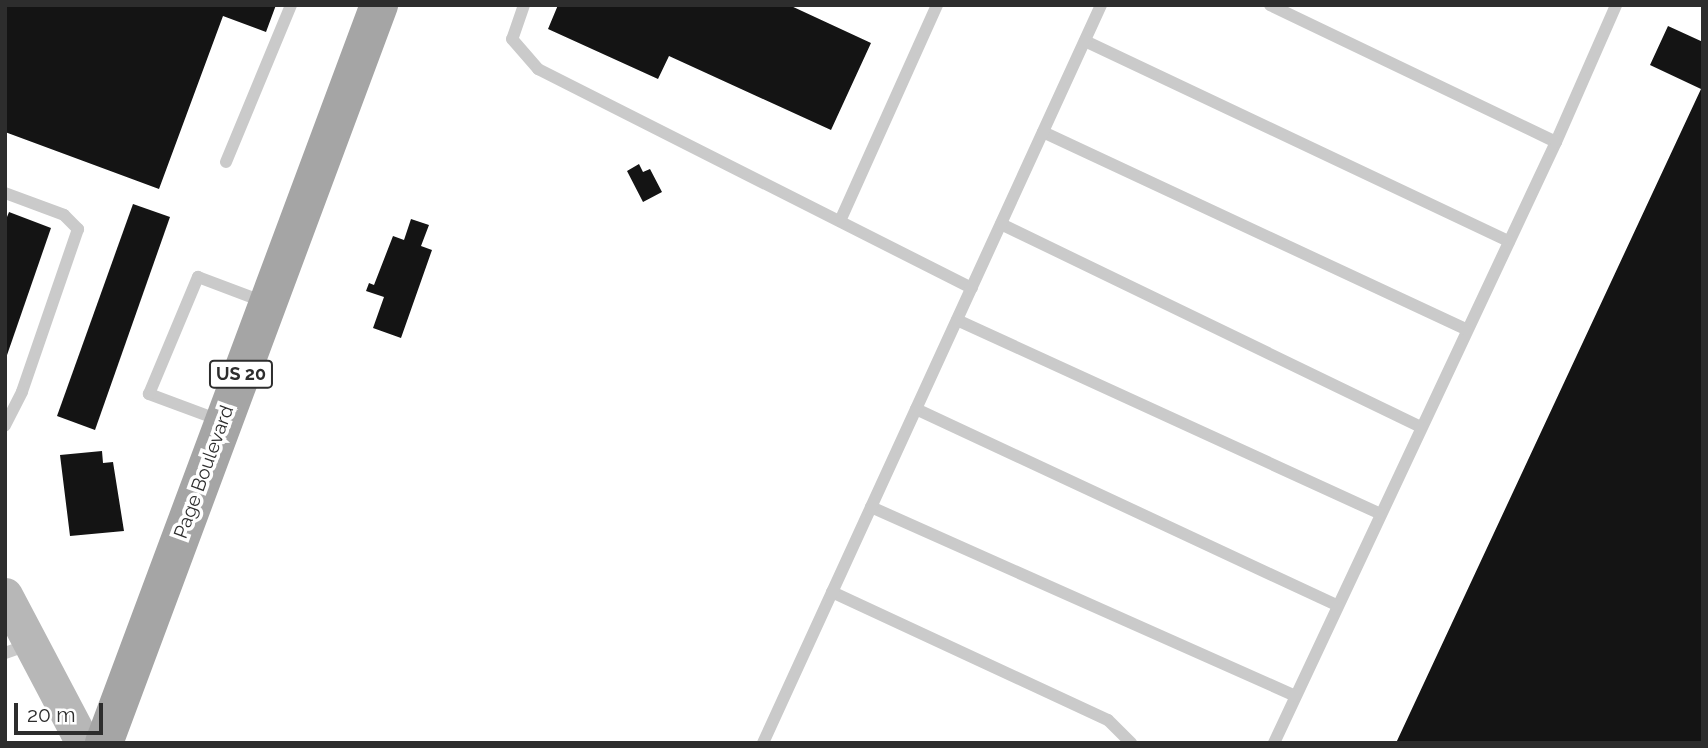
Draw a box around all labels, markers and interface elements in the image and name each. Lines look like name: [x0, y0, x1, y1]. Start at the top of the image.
road number: US 20: [208, 360, 274, 388]
street label: Page Boulevard: [169, 403, 239, 541]
scale bar: [18, 688, 107, 732]
text: 20 m: [27, 702, 75, 727]

